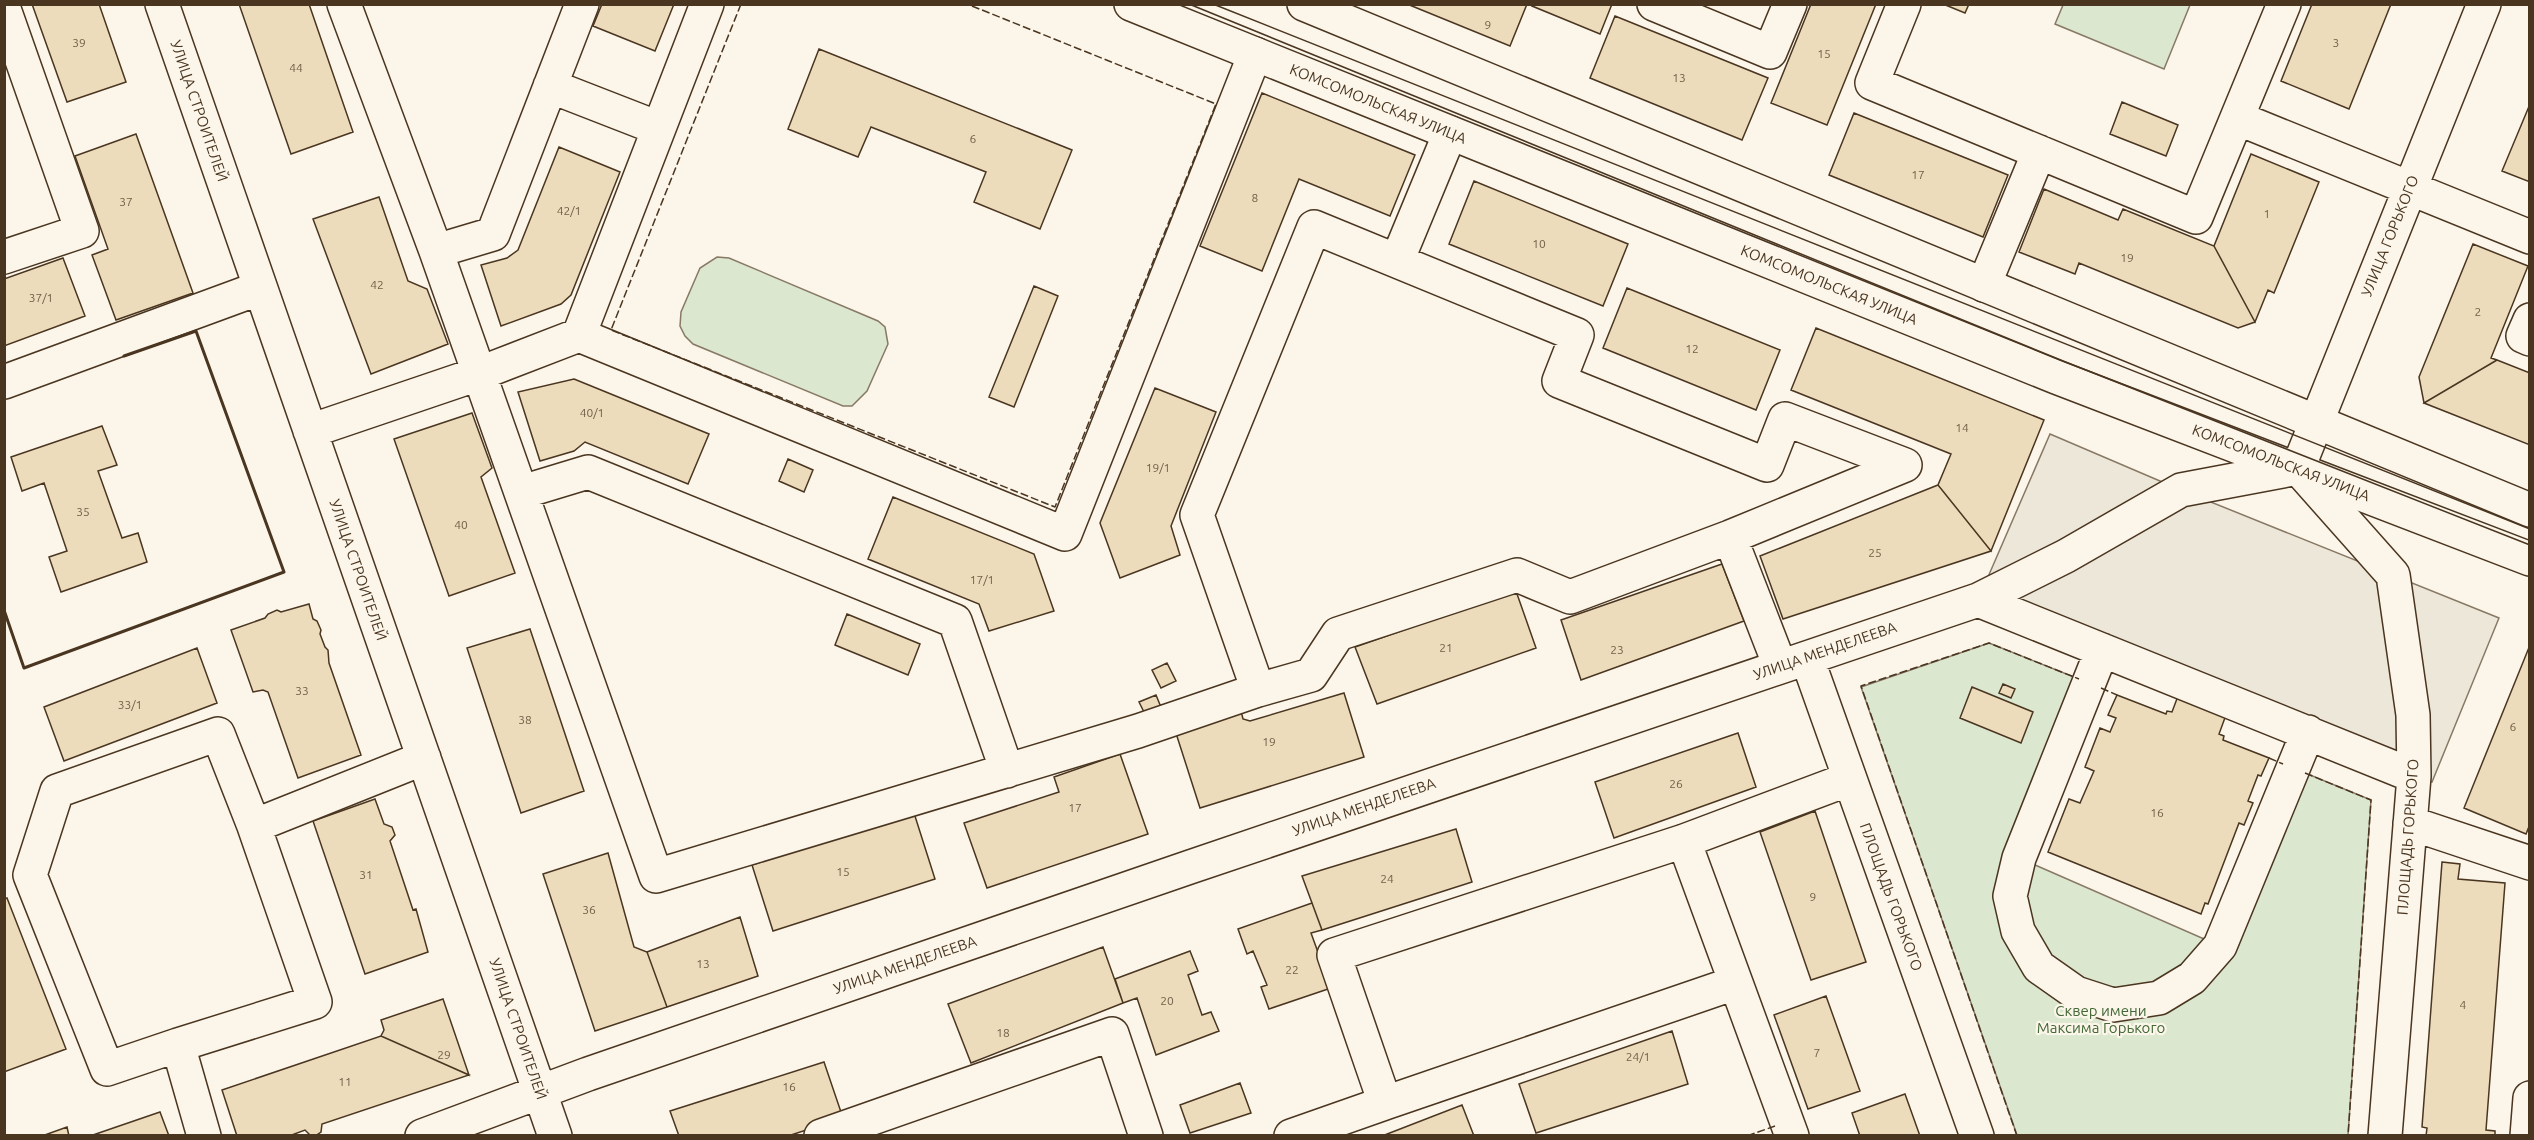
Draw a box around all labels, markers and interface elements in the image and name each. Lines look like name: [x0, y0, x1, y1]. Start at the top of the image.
house number: 9: [1485, 18, 1491, 31]
house number: 39: [72, 36, 86, 49]
house number: 3: [2333, 36, 2339, 49]
street label: УЛИЦА СТРОИТЕЛЕЙ: [167, 38, 232, 184]
house number: 15: [1817, 47, 1831, 60]
street label: КОМСОМОЛЬСКАЯ УЛИЦА: [1287, 60, 1469, 147]
house number: 44: [289, 61, 303, 74]
house number: 13: [1672, 71, 1686, 84]
house number: 6: [970, 132, 977, 145]
house number: 17: [1911, 168, 1925, 181]
street label: УЛИЦА ГОРЬКОГО: [2357, 173, 2422, 299]
house number: 8: [1252, 191, 1259, 204]
house number: 37: [119, 195, 133, 208]
house number: 42/1: [557, 204, 581, 217]
house number: 1: [2264, 207, 2270, 220]
house number: 10: [1532, 237, 1546, 250]
street label: КОМСОМОЛЬСКАЯ УЛИЦА: [1738, 241, 1920, 328]
house number: 19: [2120, 251, 2134, 264]
house number: 42: [370, 278, 384, 291]
house number: 37/1: [29, 291, 53, 304]
house number: 2: [2475, 305, 2481, 318]
house number: 12: [1685, 342, 1699, 355]
house number: 40/1: [580, 406, 604, 419]
house number: 14: [1955, 421, 1969, 434]
street label: КОМСОМОЛЬСКАЯ УЛИЦА: [2190, 421, 2373, 504]
house number: 19/1: [1146, 461, 1170, 474]
street label: УЛИЦА СТРОИТЕЛЕЙ: [326, 497, 391, 643]
house number: 35: [76, 505, 90, 518]
house number: 40: [454, 518, 468, 531]
house number: 25: [1868, 546, 1882, 559]
house number: 17/1: [970, 573, 994, 586]
street label: УЛИЦА МЕНДЕЛЕЕВА: [1751, 618, 1899, 683]
house number: 21: [1439, 641, 1453, 654]
house number: 23: [1610, 643, 1624, 656]
house number: 33: [295, 684, 309, 697]
house number: 33/1: [118, 698, 142, 711]
house number: 38: [518, 713, 532, 726]
house number: 6: [2510, 720, 2517, 733]
house number: 19: [1262, 735, 1276, 748]
street label: ПЛОЩАДЬ ГОРЬКОГО: [2394, 758, 2421, 916]
street label: УЛИЦА МЕНДЕЛЕЕВА: [1290, 774, 1438, 839]
house number: 26: [1669, 777, 1683, 790]
house number: 17: [1068, 801, 1082, 814]
house number: 16: [2150, 806, 2164, 819]
street label: ПЛОЩАДЬ ГОРЬКОГО: [1857, 820, 1926, 973]
house number: 15: [836, 865, 850, 878]
house number: 31: [359, 868, 373, 881]
house number: 24: [1380, 872, 1394, 885]
house number: 9: [1810, 890, 1816, 903]
house number: 36: [582, 903, 596, 916]
street label: УЛИЦА МЕНДЕЛЕЕВА: [831, 932, 979, 997]
street label: УЛИЦА СТРОИТЕЛЕЙ: [486, 956, 551, 1102]
house number: 13: [696, 957, 710, 970]
house number: 22: [1285, 963, 1299, 976]
house number: 20: [1160, 994, 1174, 1007]
house number: 4: [2460, 998, 2467, 1011]
park label: Сквер имени Максима Горького: [2037, 1002, 2165, 1036]
house number: 18: [996, 1026, 1010, 1039]
house number: 7: [1814, 1046, 1820, 1059]
house number: 29: [437, 1048, 451, 1061]
house number: 24/1: [1626, 1050, 1650, 1063]
house number: 11: [338, 1075, 352, 1088]
house number: 16: [782, 1080, 796, 1093]

